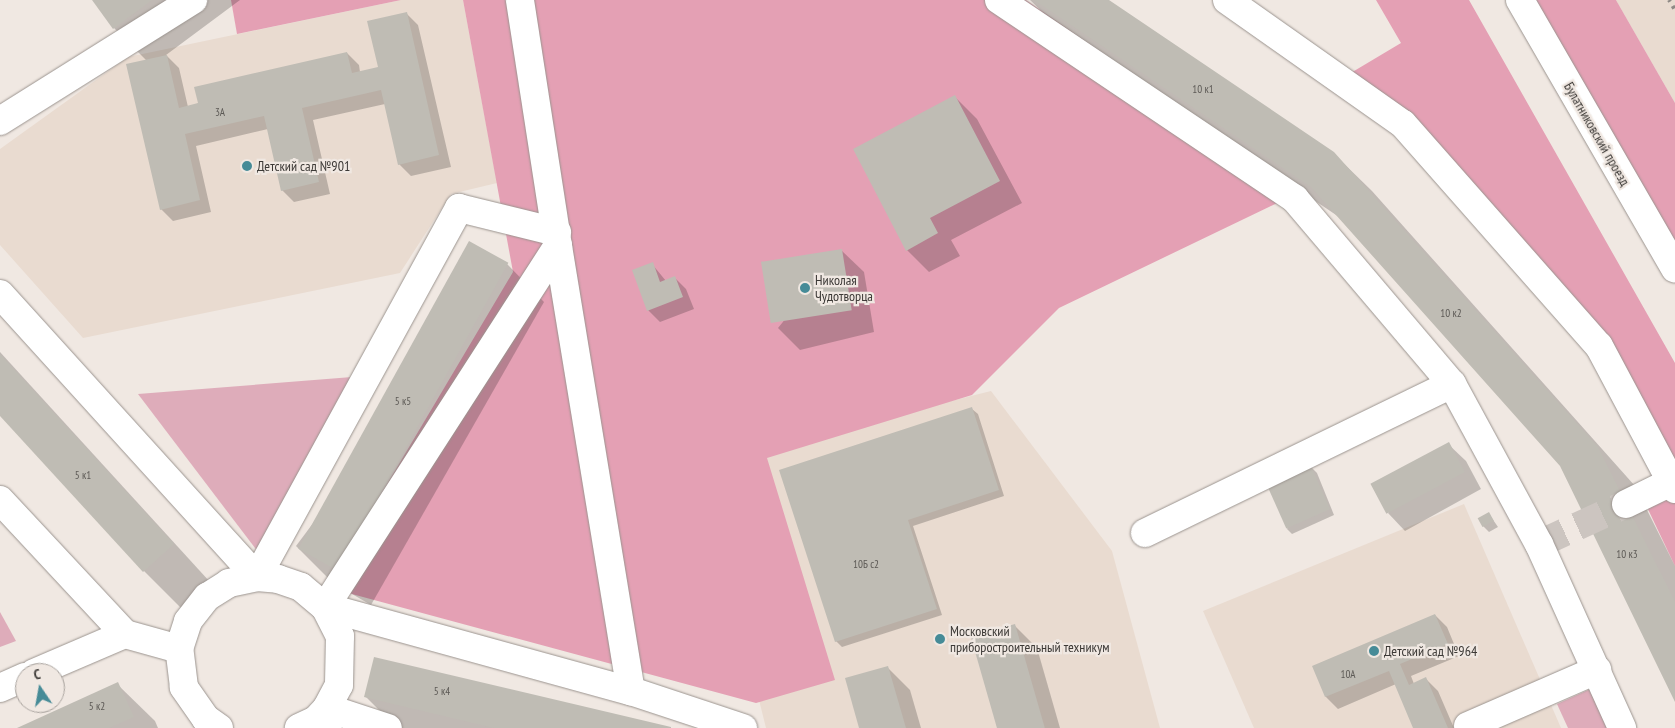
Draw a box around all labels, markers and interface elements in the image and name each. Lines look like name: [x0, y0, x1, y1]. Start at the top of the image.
street label: Булатниковский проезд: [1560, 79, 1634, 189]
house number: 10 к1: [1192, 82, 1214, 96]
house number: 3А: [215, 105, 225, 119]
place label: Детский сад №901: [257, 158, 350, 174]
marker: Детский сад №901: [241, 160, 253, 172]
place label: Николая Чудотворца: [815, 272, 873, 304]
marker: Николая Чудотворца: [799, 282, 811, 294]
house number: 10 к2: [1440, 306, 1462, 320]
house number: 5 к5: [395, 394, 411, 408]
house number: 5 к1: [75, 468, 91, 482]
house number: 10 к3: [1616, 547, 1638, 561]
house number: 10Б с2: [853, 557, 879, 571]
place label: Московский приборостроительный техникум: [950, 623, 1110, 656]
marker: Московский приборостроительный техникум: [934, 633, 946, 645]
place label: Детский сад №964: [1384, 643, 1477, 659]
marker: Детский сад №964: [1368, 645, 1380, 657]
north arrow: [15, 663, 65, 713]
text: С: [32, 665, 42, 684]
house number: 10А: [1340, 667, 1356, 681]
house number: 5 к4: [434, 684, 450, 698]
house number: 5 к2: [89, 699, 105, 713]

